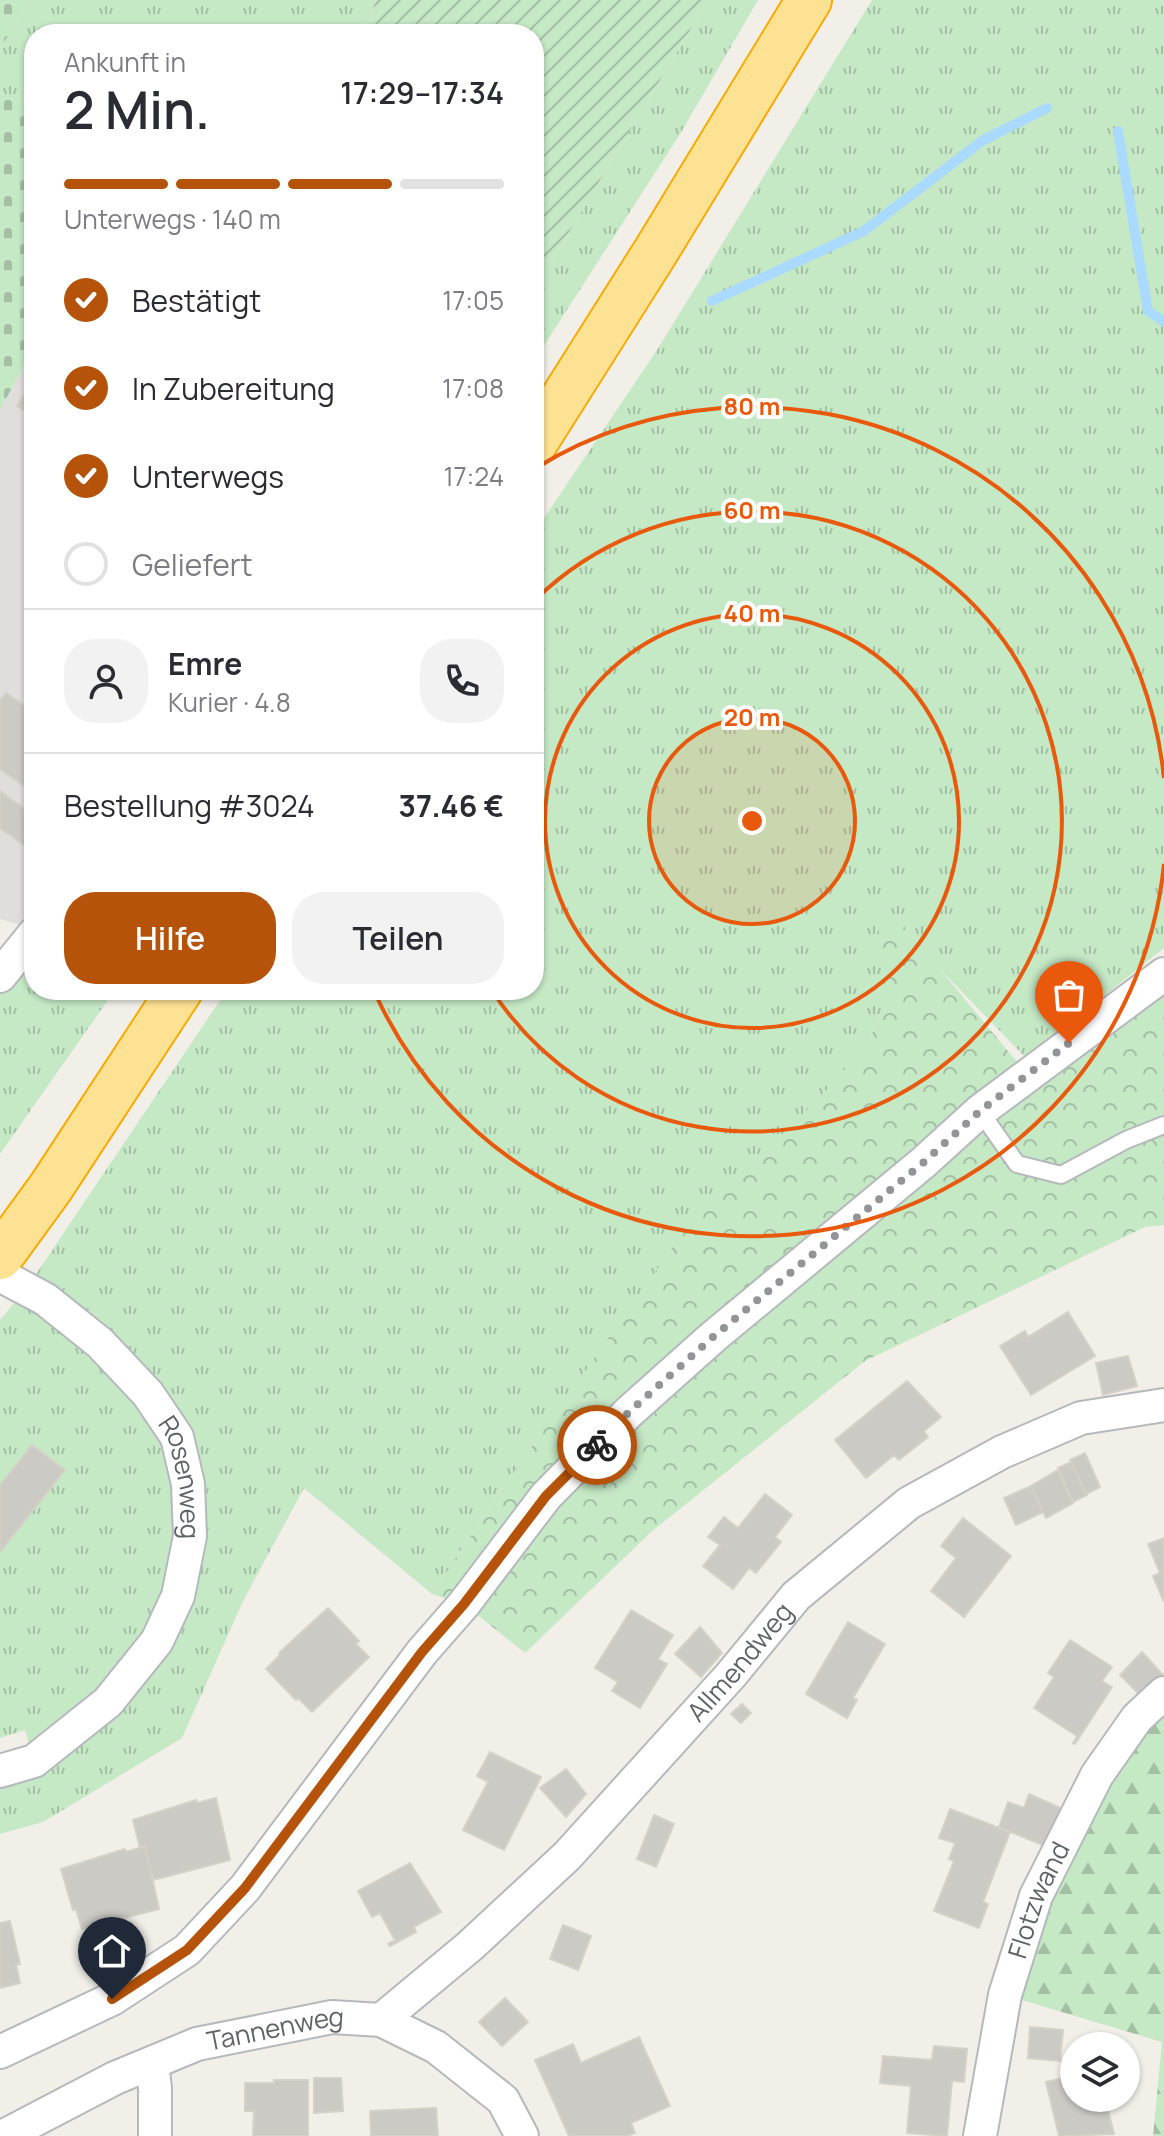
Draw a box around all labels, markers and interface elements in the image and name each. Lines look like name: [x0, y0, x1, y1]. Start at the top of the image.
text: Ankunft in: [64, 44, 186, 80]
text: 17:29–17:34: [340, 72, 504, 113]
text: 2 Min.: [64, 74, 210, 145]
text: Unterwegs · 140 m: [64, 201, 281, 237]
icon: check: [64, 278, 108, 322]
text: Bestätigt: [132, 280, 261, 321]
text: 17:05: [442, 282, 504, 318]
icon: check: [64, 366, 108, 410]
text: In Zubereitung: [132, 368, 335, 409]
text: 17:08: [442, 370, 504, 406]
text: 80 m: [724, 389, 780, 422]
icon: check: [64, 454, 108, 498]
text: Unterwegs: [132, 456, 284, 497]
text: 17:24: [443, 458, 504, 494]
text: 60 m: [723, 493, 781, 526]
text: Geliefert: [132, 544, 253, 585]
text: 40 m: [724, 596, 780, 629]
button: person: [64, 639, 148, 723]
button: phone: [420, 639, 504, 723]
text: Emre: [168, 643, 242, 684]
text: Kurier · 4.8: [168, 684, 291, 720]
text: 20 m: [724, 700, 780, 733]
text: Bestellung #3024: [64, 785, 315, 826]
text: 37.46 €: [399, 785, 504, 826]
centre of rings: [738, 807, 766, 835]
button: Hilfe: [64, 892, 276, 984]
button: Teilen: [292, 892, 504, 984]
pin: [1035, 961, 1103, 1043]
icon: bag: [1047, 973, 1091, 1017]
courier: [557, 1405, 637, 1485]
street label: Rosenweg: [151, 1408, 209, 1540]
icon: bike: [575, 1423, 619, 1467]
street label: Allmendweg: [678, 1594, 801, 1729]
street label: Flotzwand: [999, 1835, 1078, 1963]
pin: [78, 1917, 146, 1999]
icon: home: [90, 1929, 134, 1973]
street label: Tannenweg: [203, 1998, 345, 2059]
map controls: [1060, 2032, 1140, 2112]
button: layers: [1060, 2032, 1140, 2112]

